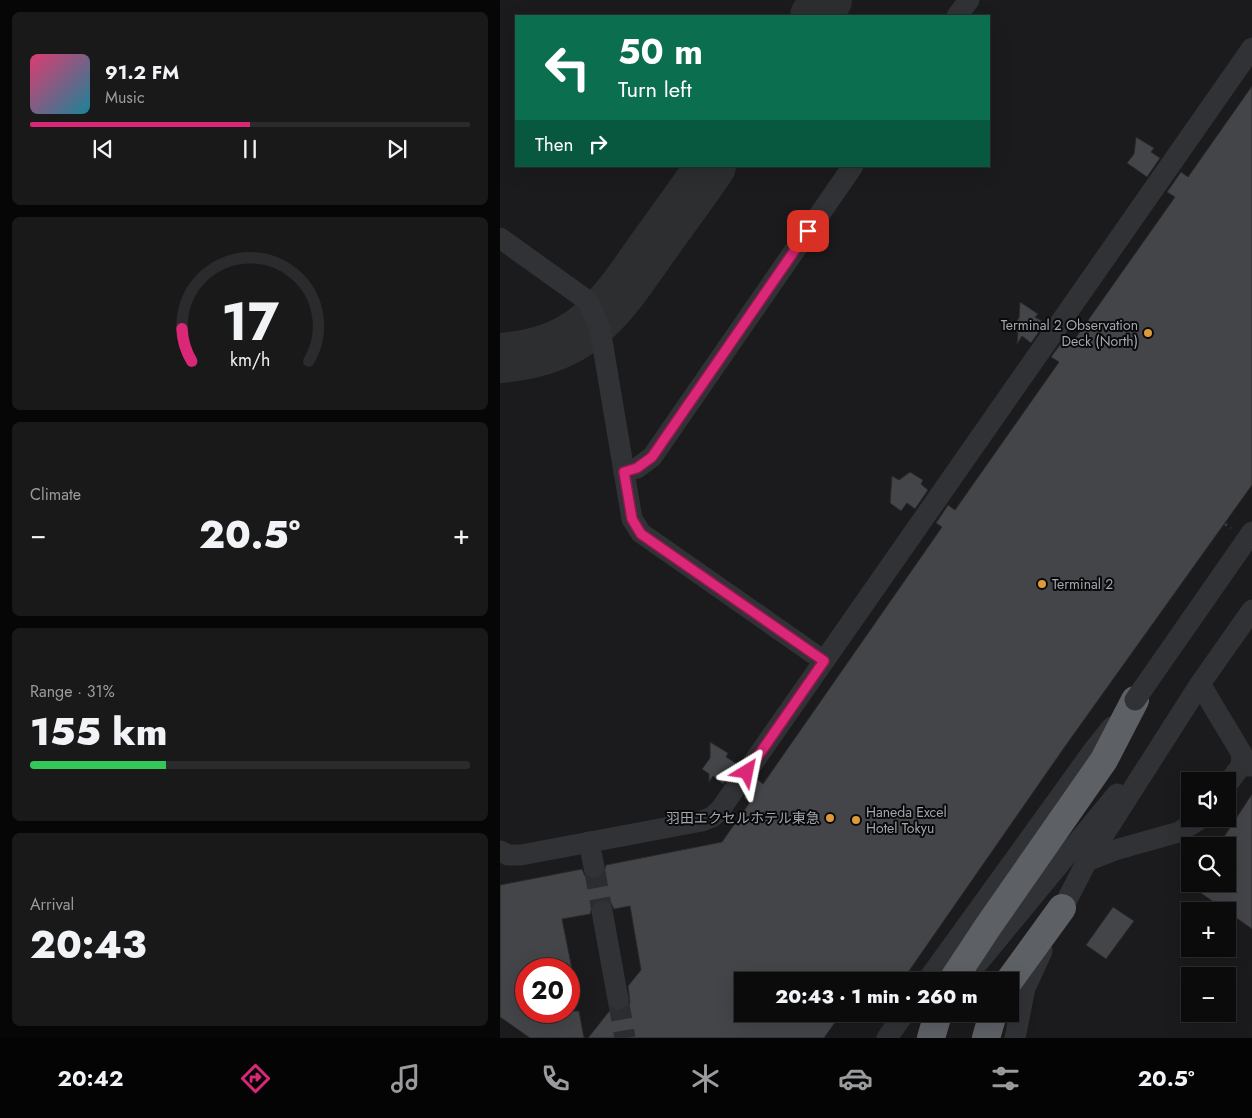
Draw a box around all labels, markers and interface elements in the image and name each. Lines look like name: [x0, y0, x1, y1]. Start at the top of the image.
text: 50 m: [618, 27, 703, 77]
icon: left: [535, 35, 600, 100]
text: 91.2 FM: [105, 59, 179, 86]
text: Turn left: [618, 73, 692, 105]
text: Music: [105, 86, 145, 109]
icon: right: [584, 130, 612, 158]
text: Then: [535, 131, 574, 158]
icon: previous: [89, 135, 117, 163]
icon: pause: [236, 135, 264, 163]
icon: next: [383, 135, 411, 163]
pin: [787, 210, 829, 252]
icon: arrive: [794, 217, 822, 245]
text: 17: [221, 284, 280, 360]
place label: Terminal 2 Observation Deck (North): [1001, 315, 1138, 351]
marker: Terminal 2 Observation Deck (North): [1142, 327, 1154, 339]
text: km/h: [230, 347, 270, 373]
text: Climate: [30, 483, 81, 506]
text: 20.5°: [199, 507, 300, 562]
text: −: [30, 514, 47, 555]
text: +: [453, 514, 470, 555]
place label: Terminal 2: [1052, 574, 1113, 594]
marker: Terminal 2: [1036, 578, 1048, 590]
text: Range · 31%: [30, 680, 115, 703]
text: 155 km: [30, 704, 167, 759]
position arrow: [720, 745, 772, 797]
map controls: [1181, 772, 1236, 1022]
button: sound: [1181, 772, 1236, 827]
place label: Haneda Excel Hotel Tokyu: [866, 802, 947, 838]
place label: 羽田エクセルホテル東急: [666, 808, 820, 828]
marker: 羽田エクセルホテル東急: [824, 812, 836, 824]
marker: Haneda Excel Hotel Tokyu: [850, 814, 862, 826]
button: search: [1181, 837, 1236, 892]
text: Arrival: [30, 893, 74, 916]
button: +: [1181, 902, 1236, 957]
text: 20:43: [30, 917, 147, 972]
speed limit sign: 20: [515, 958, 580, 1023]
button: −: [1181, 967, 1236, 1022]
text: 20:43 · 1 min · 260 m: [775, 983, 978, 1010]
icon: directions: [238, 1061, 273, 1096]
icon: music: [388, 1061, 423, 1096]
icon: phone: [538, 1061, 573, 1096]
icon: climate: [688, 1061, 723, 1096]
icon: car: [838, 1061, 873, 1096]
icon: filters: [988, 1061, 1023, 1096]
text: 20:42: [57, 1062, 123, 1094]
text: 20.5°: [1138, 1062, 1194, 1094]

